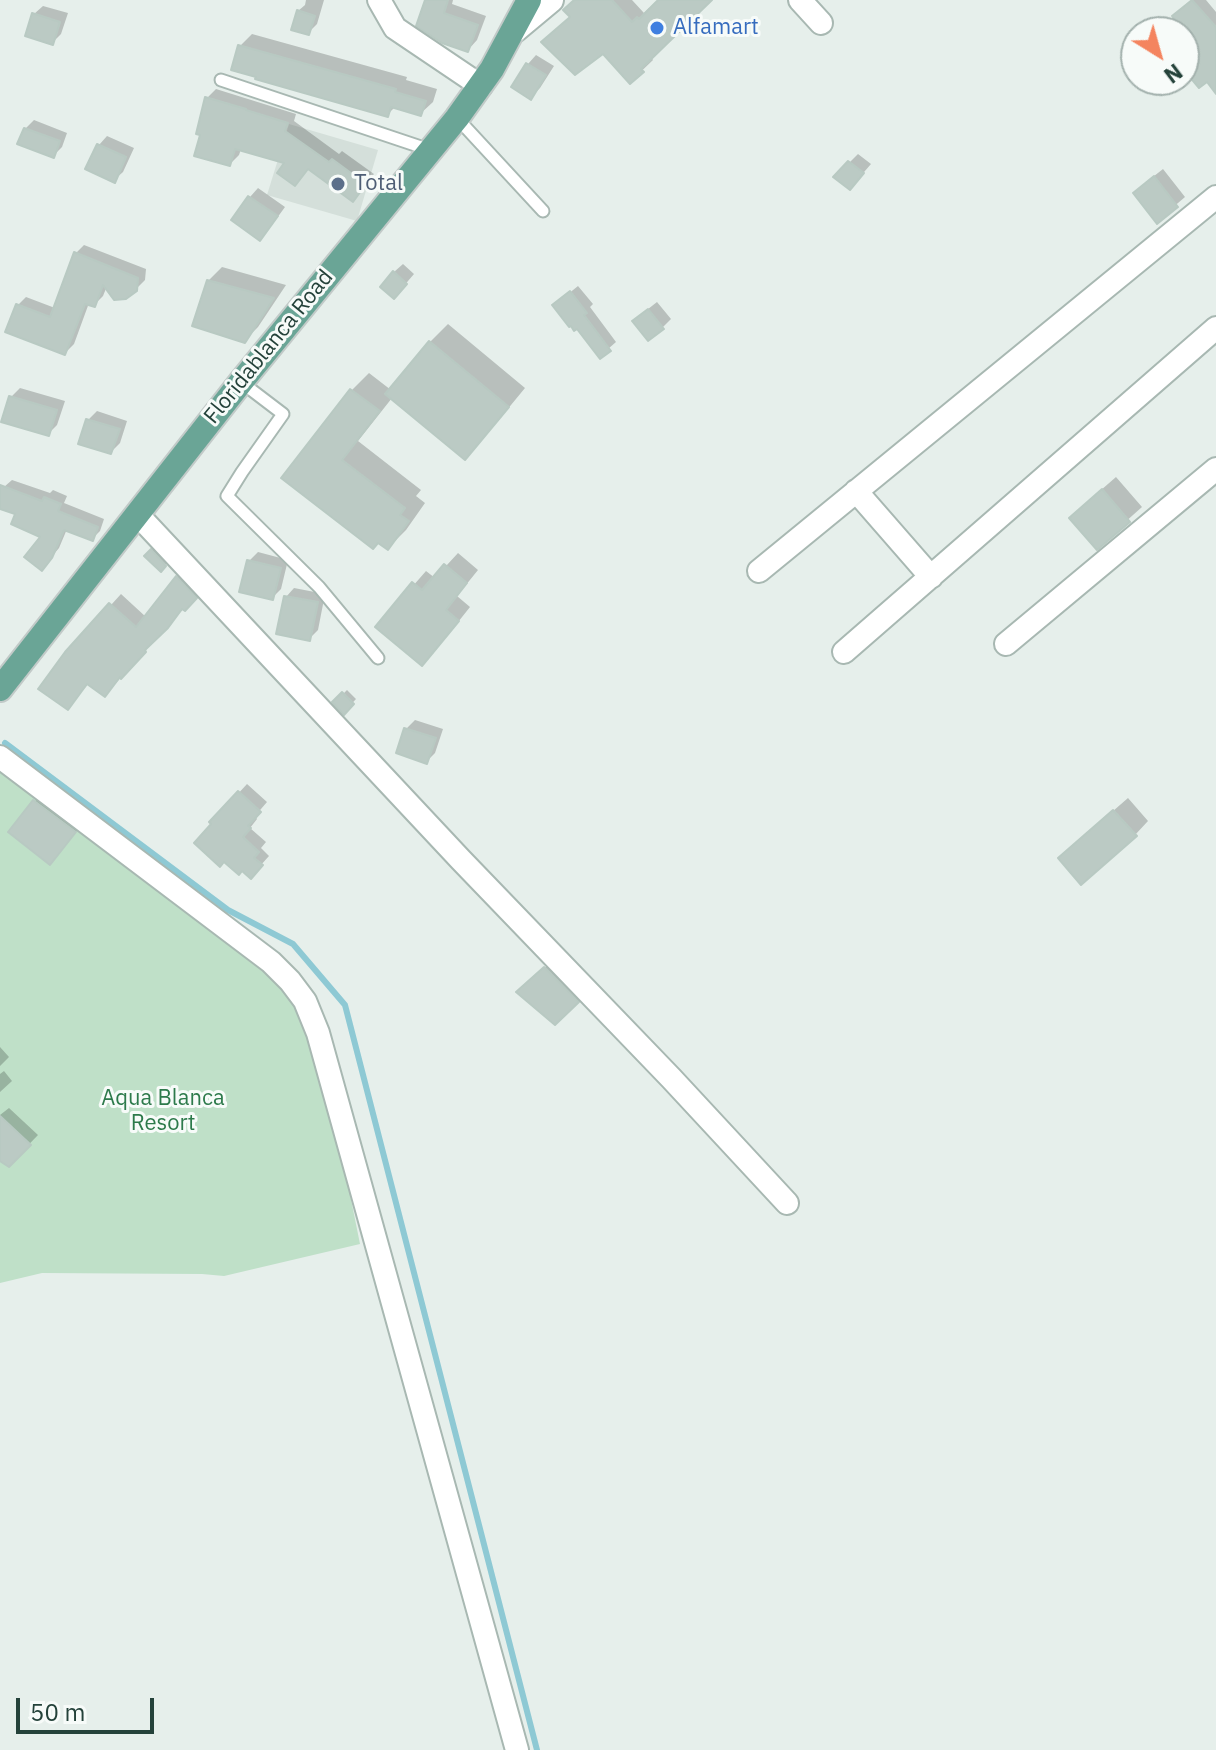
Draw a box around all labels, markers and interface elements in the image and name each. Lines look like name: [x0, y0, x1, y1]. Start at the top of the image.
place label: Alfamart: [673, 15, 759, 41]
north arrow: [1120, 16, 1200, 96]
marker: Alfamart: [648, 19, 666, 37]
text: N: [1158, 58, 1189, 90]
place label: Total: [354, 171, 403, 197]
marker: Total: [329, 175, 347, 193]
street label: Floridablanca Road: [199, 265, 339, 429]
park label: Aqua Blanca Resort: [101, 1086, 225, 1138]
scale bar: [20, 1682, 158, 1732]
text: 50 m: [30, 1696, 85, 1728]

